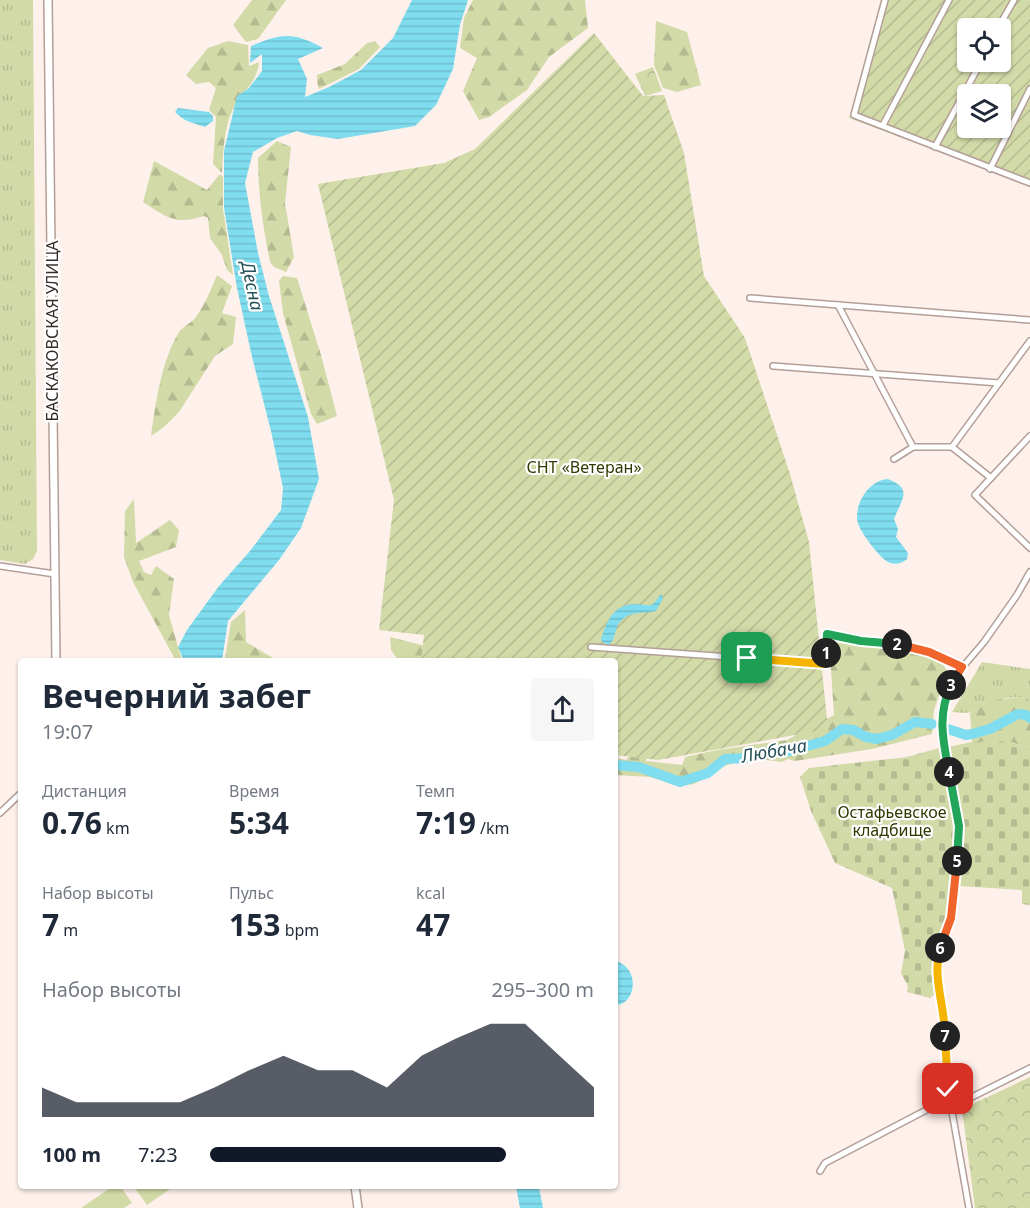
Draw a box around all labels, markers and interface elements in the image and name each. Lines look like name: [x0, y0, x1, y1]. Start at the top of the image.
map controls: [957, 18, 1011, 138]
button: locate: [957, 18, 1011, 72]
button: layers: [957, 84, 1011, 138]
street label: БАСКАКОВСКАЯ УЛИЦА: [41, 240, 63, 421]
water label: Десна: [236, 257, 270, 313]
park label: СНТ «Ветеран»: [526, 456, 642, 478]
pin: 2: [882, 629, 912, 659]
pin: [721, 632, 772, 683]
text: 2: [892, 633, 902, 655]
pin: 1: [811, 638, 841, 668]
icon: arrive: [730, 641, 763, 674]
text: 1: [821, 642, 831, 664]
pin: 3: [936, 670, 966, 700]
text: Вечерний забег: [42, 673, 311, 718]
text: 3: [946, 674, 956, 696]
button: share: [531, 678, 594, 741]
text: 19:07: [42, 718, 93, 745]
water label: Любача: [738, 732, 809, 768]
pin: 4: [934, 757, 964, 787]
text: 4: [944, 761, 954, 783]
text: Дистанция: [42, 780, 127, 802]
text: Время: [229, 780, 279, 802]
text: Темп: [416, 780, 455, 802]
park label: Остафьевское кладбище: [837, 801, 947, 841]
text: 0.76: [42, 802, 102, 843]
text: 5:34: [229, 802, 289, 843]
text: 7:19: [416, 802, 476, 843]
text: km: [102, 817, 130, 839]
text: /km: [476, 817, 510, 839]
pin: 5: [942, 846, 972, 876]
text: 5: [952, 850, 962, 872]
text: Набор высоты: [42, 882, 154, 904]
text: Пульс: [229, 882, 274, 904]
text: kcal: [416, 882, 445, 904]
text: 7: [42, 904, 59, 945]
text: 153: [229, 904, 280, 945]
text: 47: [416, 904, 450, 945]
text: m: [59, 919, 78, 941]
text: bpm: [280, 919, 319, 941]
pin: 6: [925, 933, 955, 963]
text: 6: [935, 937, 945, 959]
text: Набор высоты: [42, 976, 181, 1003]
text: 295–300 m: [491, 976, 594, 1003]
pin: 7: [930, 1021, 960, 1051]
text: 7: [940, 1025, 950, 1047]
pin: [922, 1063, 973, 1114]
icon: check: [931, 1072, 964, 1105]
text: 100 m: [42, 1141, 101, 1168]
text: 7:23: [138, 1141, 178, 1168]

